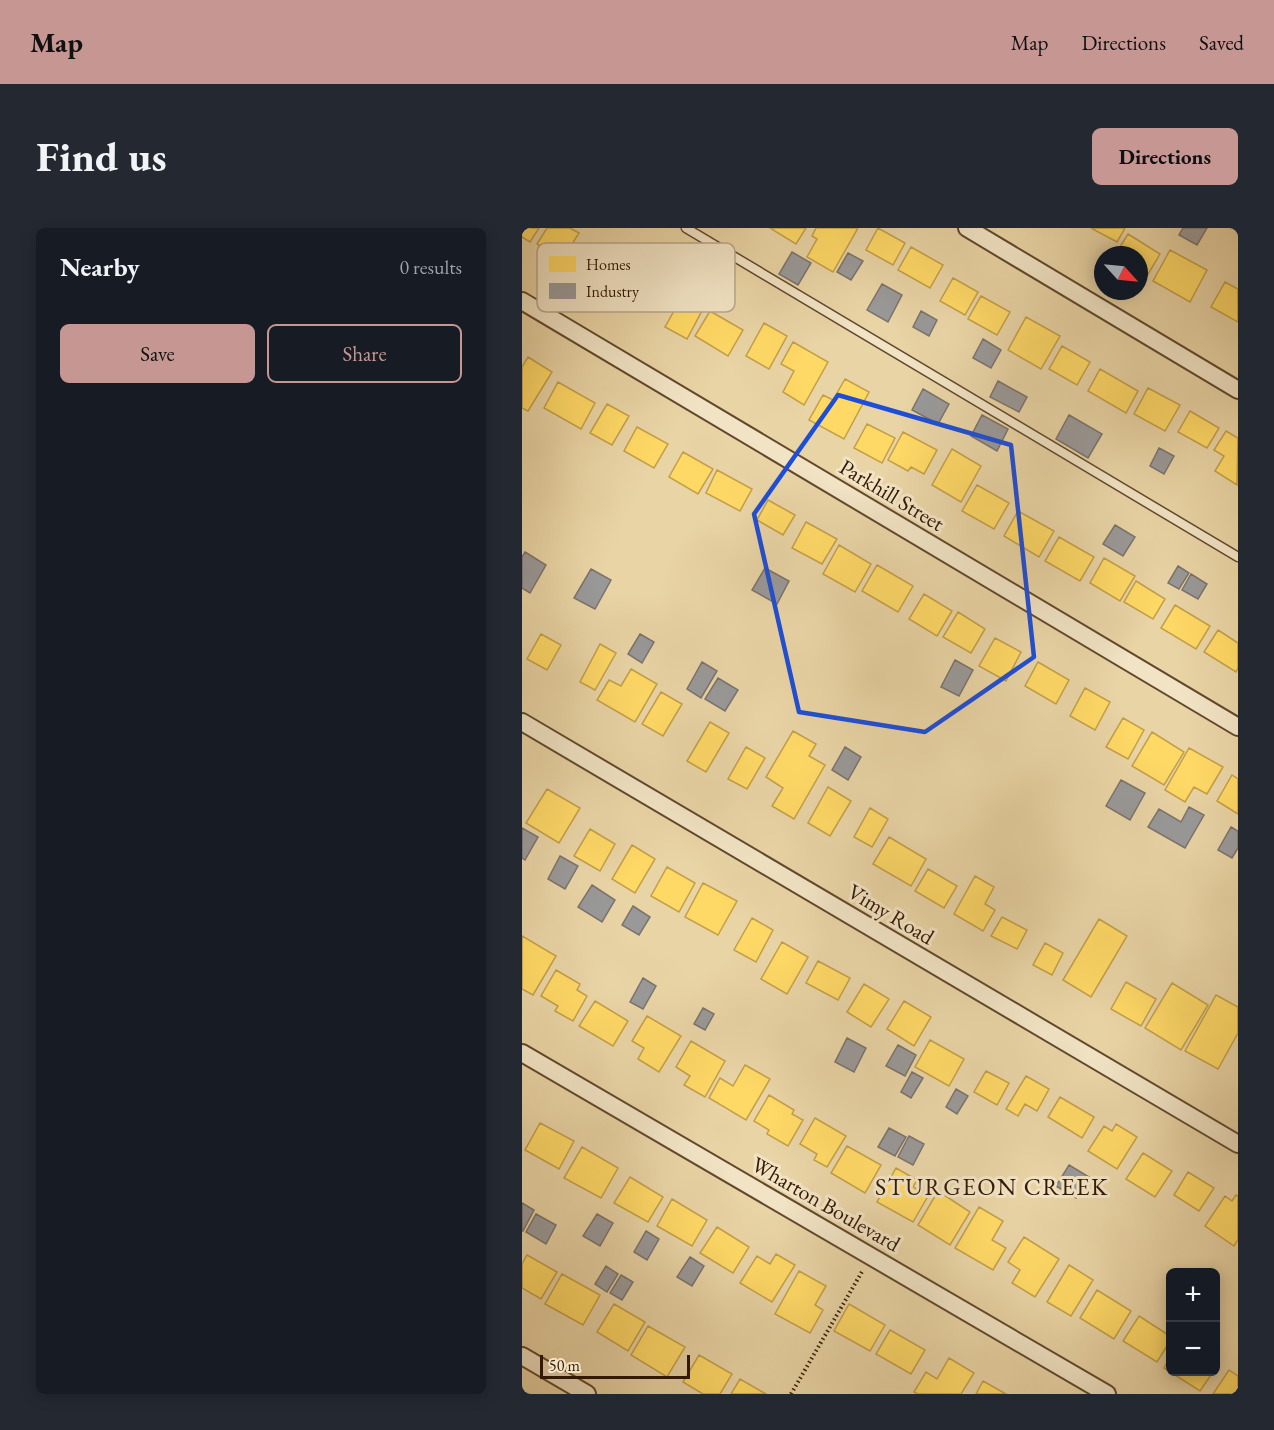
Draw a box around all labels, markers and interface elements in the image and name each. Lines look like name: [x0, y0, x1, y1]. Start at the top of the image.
text: Map: [30, 24, 83, 60]
text: Map: [1011, 29, 1048, 56]
text: Directions: [1081, 29, 1166, 56]
text: Saved: [1199, 29, 1244, 56]
button: Directions: [1092, 128, 1238, 185]
text: Find us: [36, 129, 167, 184]
legend: [537, 243, 735, 312]
north arrow: [1094, 246, 1148, 300]
text: Nearby: [60, 250, 140, 284]
text: 0 results: [399, 254, 462, 280]
text: Homes: [586, 254, 631, 275]
text: Industry: [586, 281, 640, 302]
button: Save: [60, 324, 255, 383]
button: Share: [267, 324, 462, 383]
street label: Parkhill Street: [834, 452, 950, 538]
street label: Vimy Road: [842, 877, 940, 952]
street label: Wharton Boulevard: [746, 1150, 906, 1259]
district label: STURGEON CREEK: [875, 1171, 1109, 1202]
map controls: [1166, 1268, 1220, 1376]
button: +: [1166, 1268, 1220, 1322]
button: −: [1166, 1322, 1220, 1376]
scale bar: [540, 1352, 690, 1380]
text: 50 m: [549, 1355, 580, 1376]

